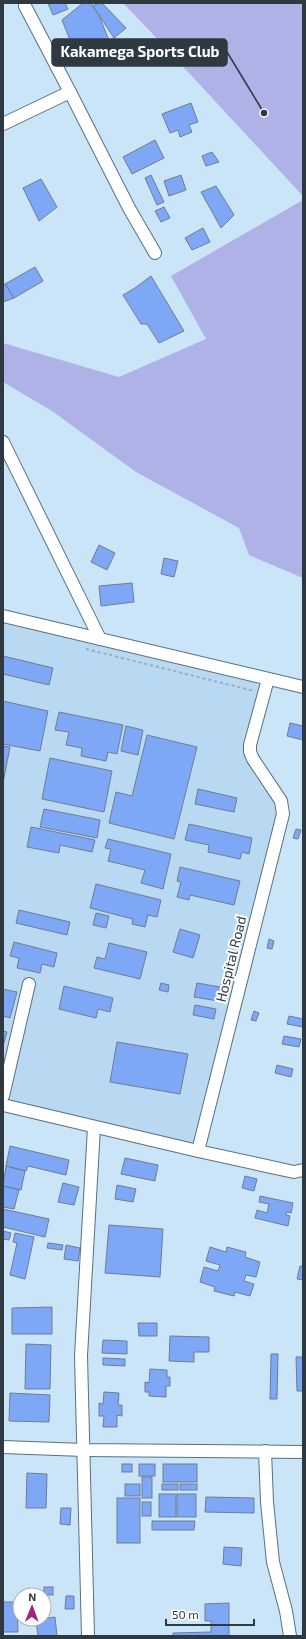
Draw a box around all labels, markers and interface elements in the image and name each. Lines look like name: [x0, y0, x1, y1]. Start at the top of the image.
callout: Kakamega Sports Club: [52, 39, 227, 66]
text: Kakamega Sports Club: [60, 42, 220, 60]
street label: Hospital Road: [212, 914, 249, 1004]
north arrow: [12, 1587, 52, 1627]
text: N: [28, 1590, 36, 1603]
scale bar: [166, 1601, 254, 1627]
text: 50 m: [172, 1607, 199, 1621]

